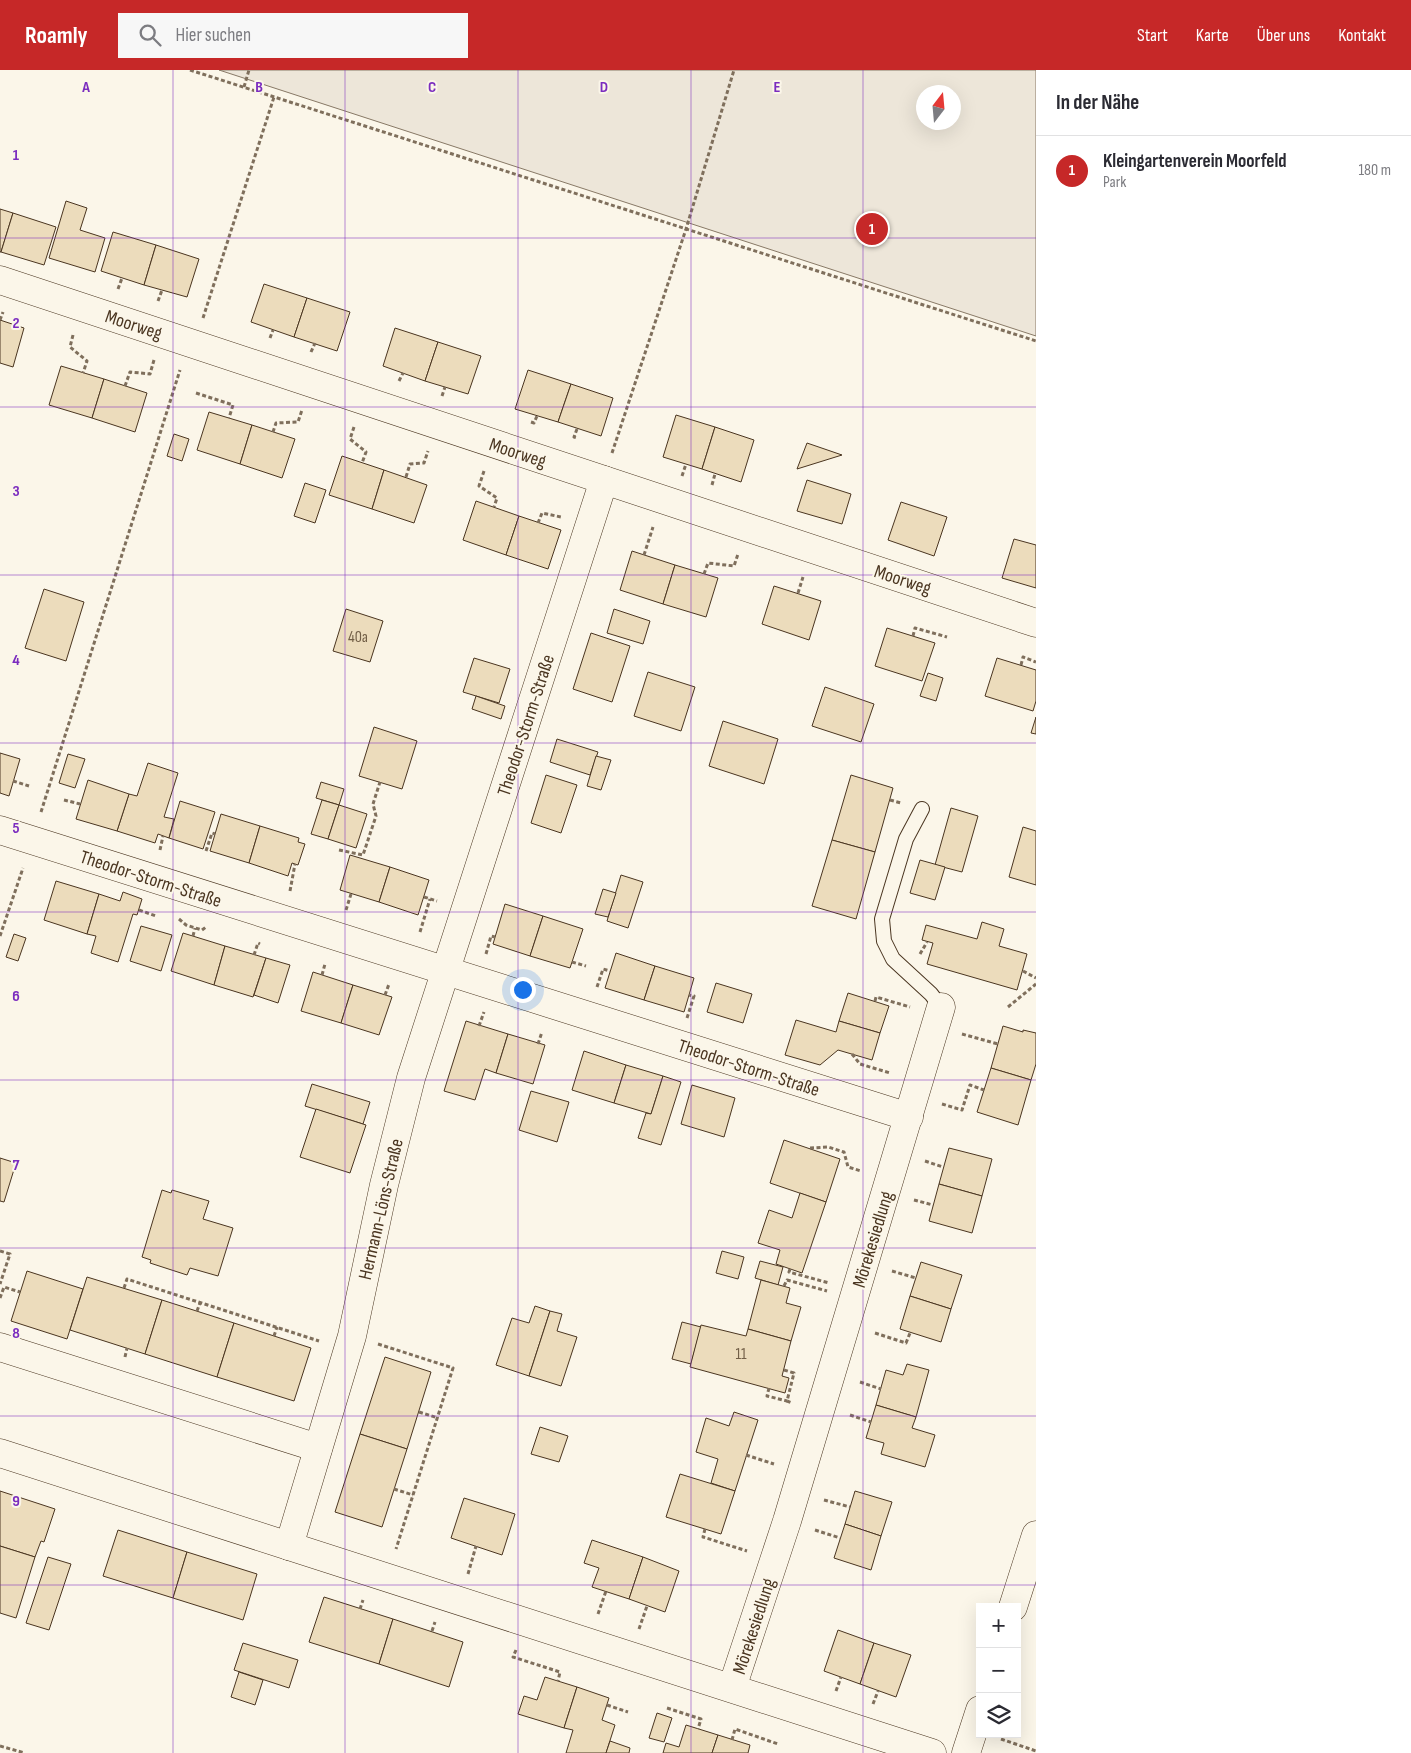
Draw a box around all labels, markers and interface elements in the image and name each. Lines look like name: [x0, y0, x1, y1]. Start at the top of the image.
search box: [118, 13, 468, 58]
text: Roamly: [25, 21, 88, 50]
icon: search: [136, 21, 164, 49]
text: Hier suchen: [176, 24, 251, 47]
text: Start: [1137, 25, 1168, 46]
text: Karte: [1196, 25, 1229, 46]
text: Über uns: [1257, 25, 1310, 46]
text: Kontakt: [1338, 25, 1386, 46]
text: A: [81, 78, 90, 97]
text: B: [255, 78, 263, 97]
text: C: [428, 78, 436, 97]
text: D: [600, 78, 608, 97]
text: E: [774, 78, 781, 97]
north arrow: [916, 85, 961, 130]
text: In der Nähe: [1056, 90, 1139, 115]
text: 1: [13, 146, 20, 165]
text: Kleingartenverein Moorfeld: [1103, 150, 1287, 173]
text: 1: [1069, 161, 1075, 180]
text: 180 m: [1358, 161, 1391, 180]
text: Park: [1103, 173, 1126, 192]
pin: 1: [856, 210, 888, 248]
street label: Moorweg: [102, 305, 165, 346]
text: 2: [12, 314, 20, 333]
street label: Moorweg: [486, 433, 549, 474]
text: 3: [12, 482, 20, 501]
street label: Moorweg: [871, 560, 934, 601]
house number: 40a: [348, 628, 368, 647]
text: 4: [12, 651, 20, 670]
street label: Theodor-Storm-Straße: [493, 652, 560, 799]
text: 5: [12, 819, 20, 838]
street label: Theodor-Storm-Straße: [77, 846, 224, 913]
your location: [510, 977, 536, 1003]
text: 6: [12, 987, 20, 1006]
street label: Theodor-Storm-Straße: [675, 1035, 822, 1102]
street label: Hermann-Löns-Straße: [354, 1137, 409, 1282]
text: 7: [13, 1156, 20, 1175]
street label: Mörekesiedlung: [848, 1188, 899, 1290]
text: 8: [12, 1324, 20, 1343]
house number: 11: [735, 1345, 747, 1364]
text: 9: [12, 1492, 20, 1511]
street label: Mörekesiedlung: [728, 1575, 781, 1677]
map controls: [976, 1603, 1021, 1738]
button: +: [976, 1603, 1021, 1648]
button: −: [976, 1648, 1021, 1693]
button: layers: [976, 1693, 1021, 1738]

